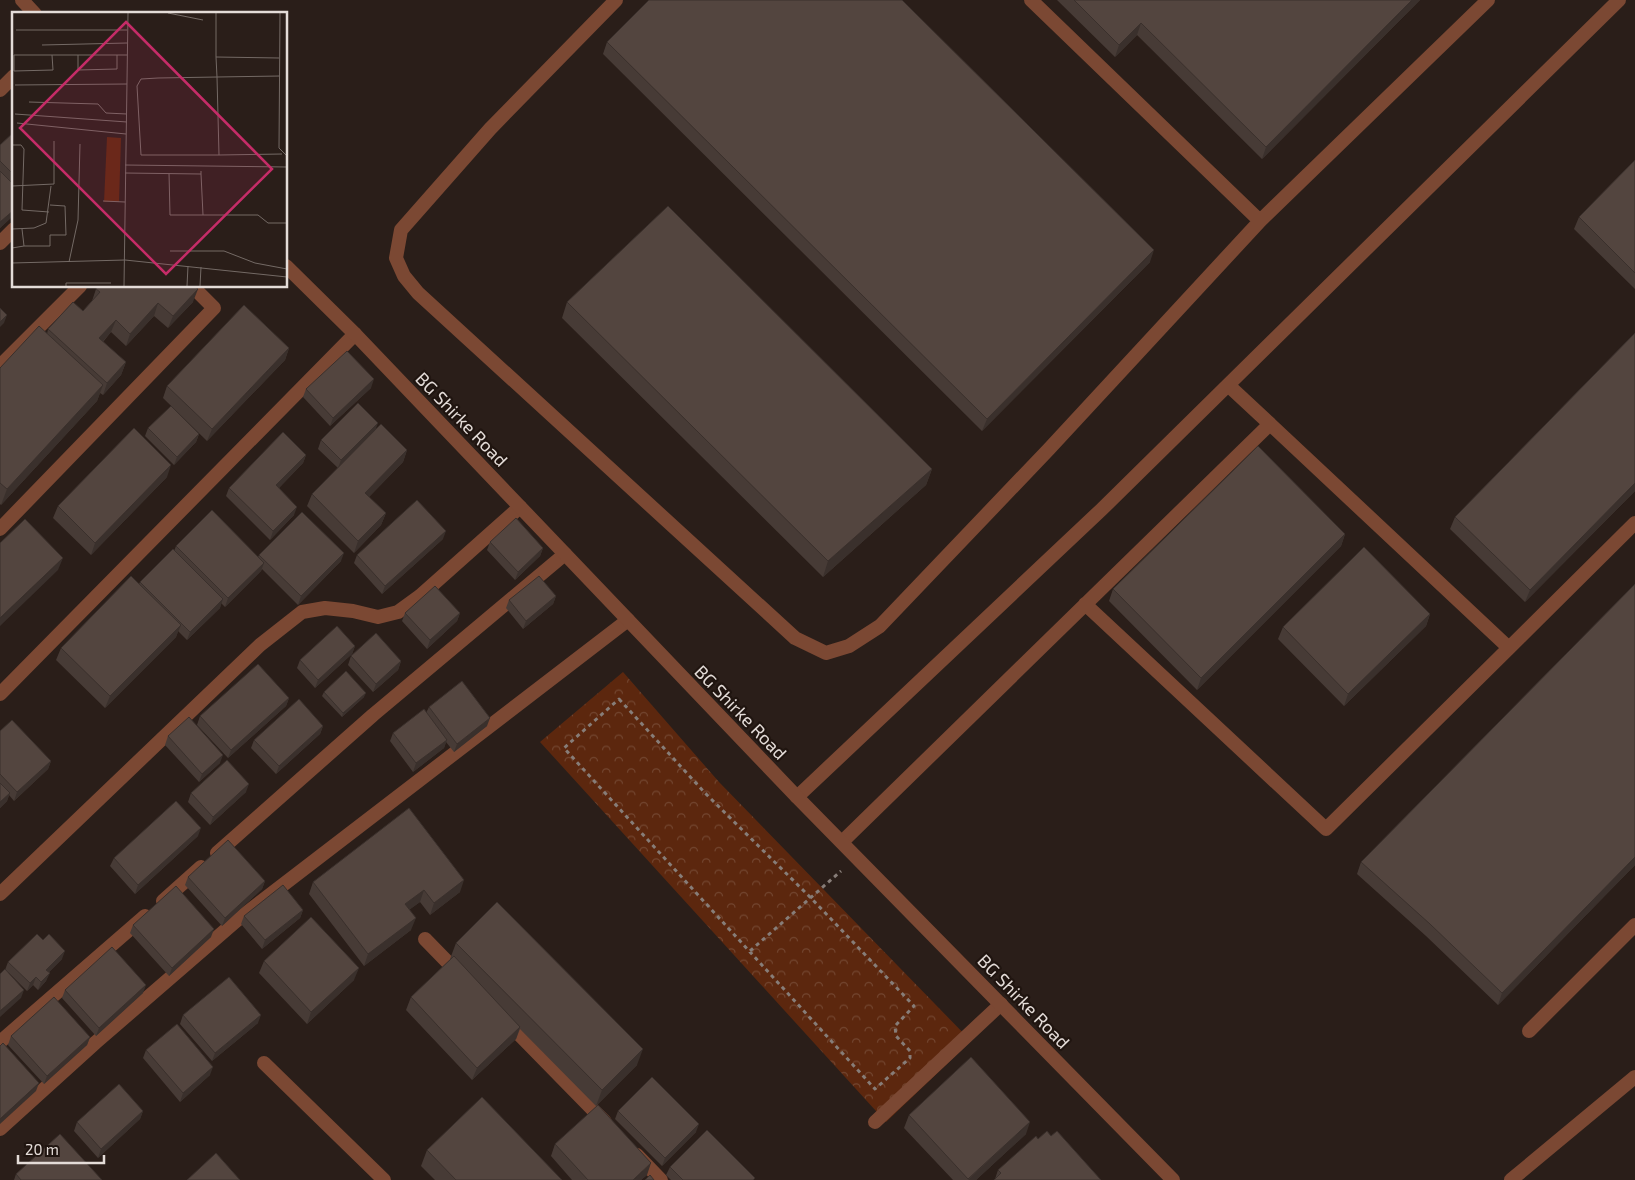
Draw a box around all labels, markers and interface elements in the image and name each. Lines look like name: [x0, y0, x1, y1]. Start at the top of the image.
inset map: [12, 12, 288, 288]
street label: BG Shirke Road: [411, 367, 513, 471]
street label: BG Shirke Road: [690, 660, 792, 764]
street label: BG Shirke Road: [973, 949, 1075, 1053]
scale bar: [18, 1132, 104, 1164]
text: 20 m: [25, 1140, 59, 1158]

